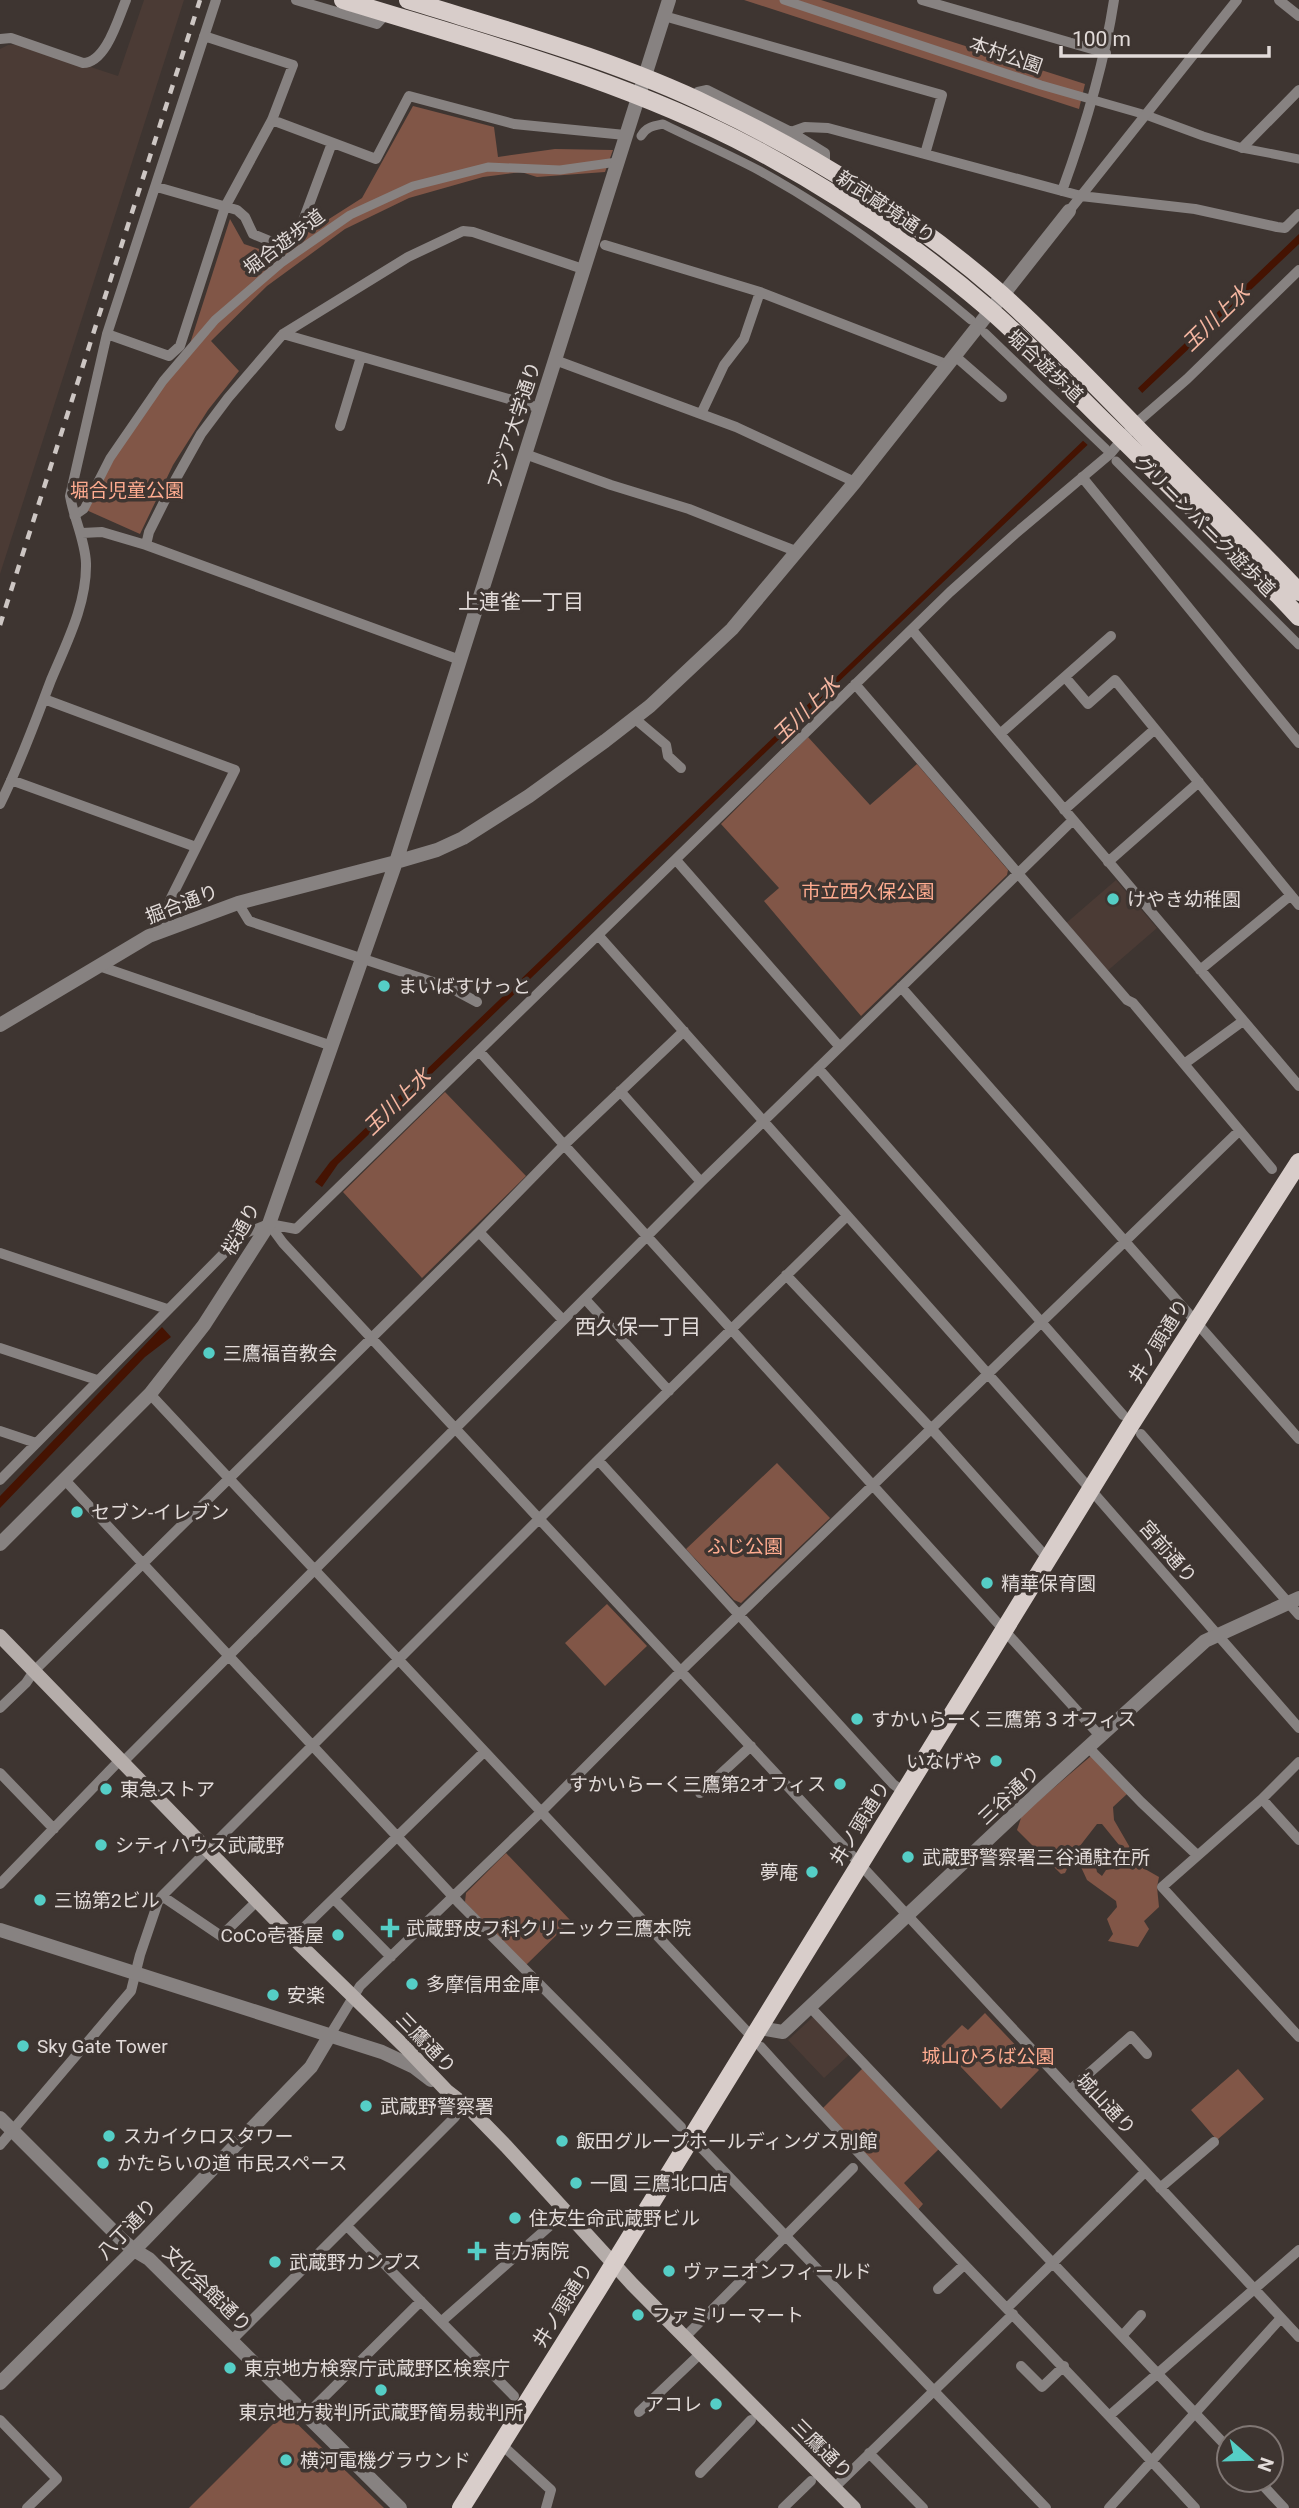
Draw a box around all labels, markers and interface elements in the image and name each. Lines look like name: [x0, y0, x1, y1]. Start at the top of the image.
scale bar: [1061, 14, 1269, 58]
text: 100 m: [1072, 27, 1131, 51]
street label: 本村公園: [966, 32, 1046, 78]
street label: 新武蔵境通り: [832, 166, 940, 248]
street label: 堀合遊歩道: [239, 204, 329, 280]
water label: 玉川上水: [1177, 279, 1256, 356]
street label: 堀合遊歩道: [1002, 325, 1088, 407]
street label: アジア大学通り: [483, 359, 545, 491]
street label: グリーンパーク遊歩道: [1130, 451, 1280, 601]
park label: 堀合児童公園: [70, 479, 184, 502]
district label: 上連雀一丁目: [458, 590, 584, 614]
water label: 玉川上水: [767, 671, 846, 748]
street label: 掘合通り: [142, 880, 222, 928]
park label: 市立西久保公園: [801, 880, 935, 903]
place label: けやき幼稚園: [1127, 888, 1241, 911]
marker: けやき幼稚園: [1105, 891, 1121, 907]
place label: まいばすけっと: [398, 975, 531, 998]
marker: まいばすけっと: [376, 978, 392, 994]
water label: 玉川上水: [358, 1063, 437, 1140]
street label: 桜通り: [217, 1198, 265, 1260]
street label: 井ノ頭通り: [1124, 1295, 1194, 1387]
district label: 西久保一丁目: [575, 1315, 701, 1339]
place label: 三鷹福音教会: [223, 1342, 337, 1365]
marker: 三鷹福音教会: [201, 1345, 217, 1361]
place label: セブン-イレブン: [91, 1501, 229, 1524]
marker: セブン-イレブン: [69, 1504, 85, 1520]
street label: 宮前通り: [1134, 1516, 1202, 1588]
park label: ふじ公園: [707, 1535, 783, 1558]
place label: 精華保育園: [1001, 1572, 1096, 1595]
marker: 精華保育園: [979, 1575, 995, 1591]
place label: すかいらーく三鷹第３オフィス: [871, 1708, 1137, 1731]
marker: すかいらーく三鷹第３オフィス: [849, 1711, 865, 1727]
place label: いなげや: [906, 1750, 982, 1773]
marker: いなげや: [988, 1753, 1004, 1769]
street label: 三谷通り: [973, 1761, 1045, 1829]
place label: すかいらーく三鷹第2オフィス: [569, 1773, 826, 1796]
marker: すかいらーく三鷹第2オフィス: [832, 1776, 848, 1792]
street label: 井ノ頭通り: [825, 1777, 895, 1869]
place label: 東急ストア: [120, 1778, 215, 1801]
marker: 東急ストア: [98, 1781, 114, 1797]
place label: シティハウス武蔵野: [115, 1834, 285, 1857]
marker: シティハウス武蔵野: [93, 1837, 109, 1853]
place label: 武蔵野警察署三谷通駐在所: [922, 1846, 1150, 1869]
marker: 武蔵野警察署三谷通駐在所: [900, 1849, 916, 1865]
place label: 夢庵: [760, 1861, 798, 1884]
marker: 夢庵: [804, 1864, 820, 1880]
place label: 三協第2ビル: [54, 1889, 160, 1912]
marker: 三協第2ビル: [32, 1892, 48, 1908]
place label: 武蔵野皮フ科クリニック三鷹本院: [406, 1917, 691, 1940]
marker: 武蔵野皮フ科クリニック三鷹本院: [380, 1918, 400, 1938]
place label: CoCo壱番屋: [221, 1924, 324, 1947]
marker: CoCo壱番屋: [330, 1927, 346, 1943]
place label: 多摩信用金庫: [426, 1973, 540, 1996]
marker: 多摩信用金庫: [404, 1976, 420, 1992]
place label: 安楽: [287, 1984, 325, 2007]
marker: 安楽: [265, 1987, 281, 2003]
street label: 三鷹通り: [391, 2008, 461, 2078]
place label: Sky Gate Tower: [37, 2035, 168, 2058]
marker: Sky Gate Tower: [15, 2038, 31, 2054]
park label: 城山ひろば公園: [921, 2045, 1055, 2068]
street label: 城山通り: [1072, 2068, 1140, 2140]
place label: 武蔵野警察署: [380, 2095, 494, 2118]
marker: 武蔵野警察署: [358, 2098, 374, 2114]
place label: スカイクロスタワー: [123, 2125, 294, 2148]
marker: スカイクロスタワー: [101, 2128, 117, 2144]
place label: 飯田グループホールディングス別館: [576, 2130, 878, 2153]
marker: 飯田グループホールディングス別館: [554, 2133, 570, 2149]
place label: かたらいの道 市民スペース: [117, 2152, 347, 2175]
marker: かたらいの道 市民スペース: [95, 2155, 111, 2171]
place label: 一圓 三鷹北口店: [590, 2172, 728, 2195]
marker: 一圓 三鷹北口店: [568, 2175, 584, 2191]
street label: 八丁通り: [92, 2194, 162, 2264]
place label: 住友生命武蔵野ビル: [529, 2207, 700, 2230]
marker: 住友生命武蔵野ビル: [507, 2210, 523, 2226]
place label: 吉方病院: [493, 2240, 569, 2263]
street label: 文化会館通り: [158, 2241, 256, 2337]
marker: 吉方病院: [467, 2241, 487, 2261]
place label: 武蔵野カンプス: [289, 2251, 421, 2274]
marker: 武蔵野カンプス: [267, 2254, 283, 2270]
street label: 井ノ頭通り: [528, 2259, 598, 2351]
place label: ヴァニオンフィールド: [683, 2260, 872, 2283]
marker: ヴァニオンフィールド: [661, 2263, 677, 2279]
place label: ファミリーマート: [652, 2304, 804, 2327]
marker: ファミリーマート: [630, 2307, 646, 2323]
place label: 東京地方検察庁武蔵野区検察庁: [244, 2357, 510, 2380]
marker: 東京地方検察庁武蔵野区検察庁: [222, 2360, 238, 2376]
marker: 東京地方裁判所武蔵野簡易裁判所: [373, 2382, 389, 2398]
place label: アコレ: [645, 2393, 702, 2416]
marker: アコレ: [708, 2396, 724, 2412]
place label: 東京地方裁判所武蔵野簡易裁判所: [238, 2401, 524, 2424]
street label: 三鷹通り: [787, 2414, 857, 2484]
north arrow: [1215, 2424, 1285, 2494]
place label: 横河電機グラウンド: [300, 2449, 471, 2472]
marker: 横河電機グラウンド: [278, 2452, 294, 2468]
text: N: [1252, 2454, 1279, 2475]

